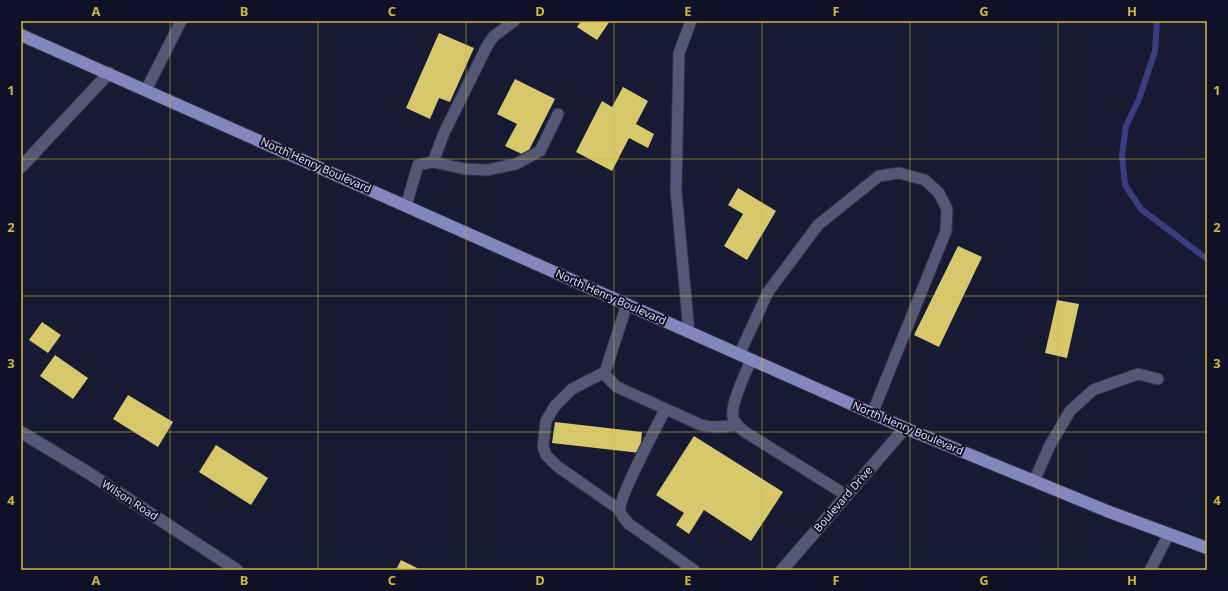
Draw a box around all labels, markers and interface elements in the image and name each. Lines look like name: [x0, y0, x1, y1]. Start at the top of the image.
text: A: [92, 2, 101, 20]
text: B: [240, 2, 248, 20]
text: C: [388, 2, 396, 20]
text: D: [535, 2, 545, 20]
text: E: [684, 2, 692, 20]
text: F: [832, 2, 840, 20]
text: G: [979, 2, 989, 20]
text: H: [1127, 2, 1137, 20]
text: 1: [7, 81, 15, 99]
text: 1: [1213, 81, 1221, 99]
street label: North Henry Boulevard: [259, 133, 374, 196]
text: 2: [7, 218, 15, 236]
text: 2: [1213, 218, 1221, 236]
street label: North Henry Boulevard: [554, 265, 669, 328]
text: 3: [7, 354, 15, 372]
text: 3: [1213, 354, 1221, 372]
street label: North Henry Boulevard: [850, 397, 966, 458]
street label: Boulevard Drive: [810, 463, 875, 535]
street label: Wilson Road: [99, 476, 161, 523]
text: 4: [7, 491, 15, 509]
text: 4: [1213, 491, 1221, 509]
text: A: [92, 571, 101, 589]
text: B: [240, 571, 248, 589]
text: C: [388, 571, 396, 589]
text: D: [535, 571, 545, 589]
text: E: [684, 571, 692, 589]
text: F: [832, 571, 840, 589]
text: G: [979, 571, 989, 589]
text: H: [1127, 571, 1137, 589]

